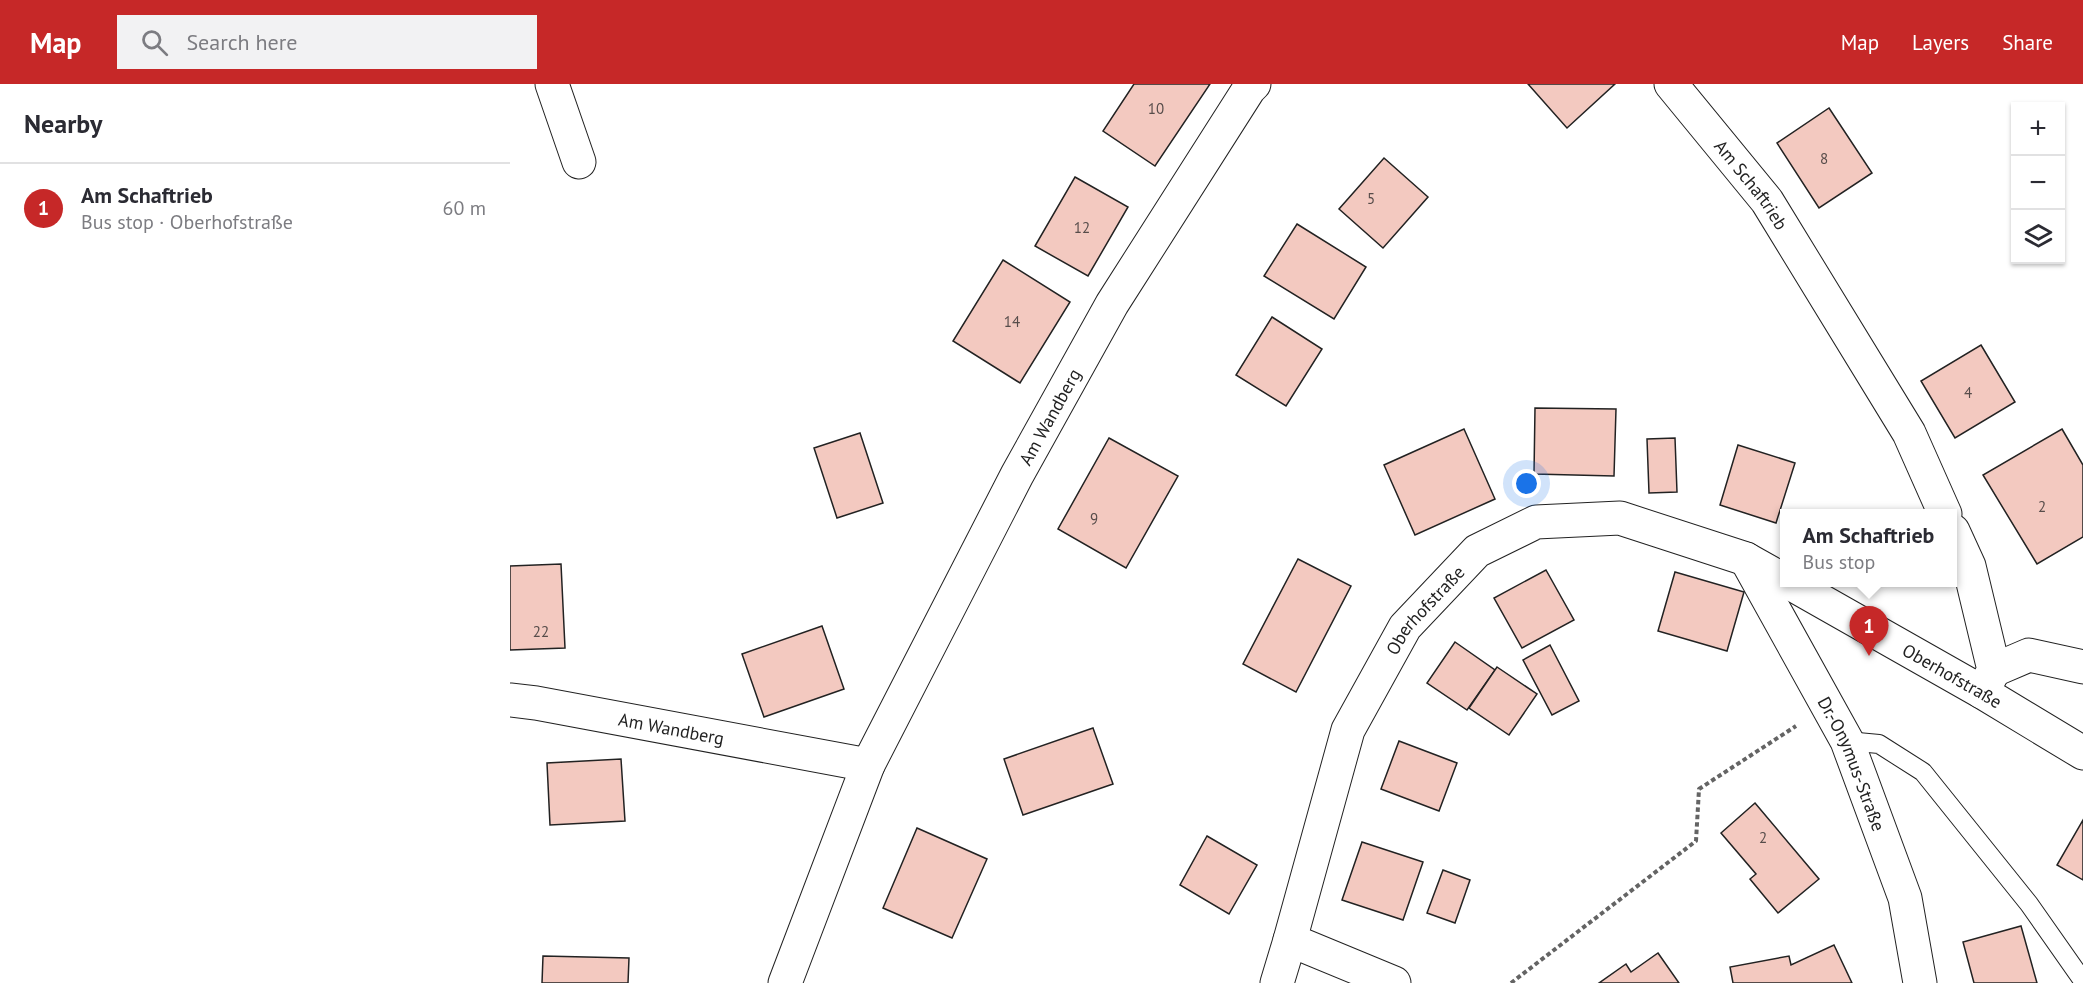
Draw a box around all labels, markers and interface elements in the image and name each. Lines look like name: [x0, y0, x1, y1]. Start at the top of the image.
search box: [117, 15, 537, 69]
text: Map: [30, 24, 81, 61]
icon: search: [138, 26, 171, 59]
text: Search here: [186, 28, 297, 56]
text: Map: [1841, 29, 1879, 56]
text: Layers: [1912, 29, 1969, 56]
text: Share: [2002, 29, 2053, 56]
house number: 10: [1148, 99, 1164, 118]
map controls: [2011, 102, 2065, 264]
button: +: [2011, 102, 2065, 156]
text: Nearby: [24, 107, 102, 140]
street label: Am Schaftrieb: [1710, 135, 1793, 234]
house number: 8: [1820, 149, 1828, 168]
button: −: [2011, 156, 2065, 210]
text: Am Schaftrieb: [81, 181, 213, 209]
house number: 5: [1367, 189, 1375, 208]
text: 1: [38, 195, 49, 221]
text: 60 m: [443, 195, 486, 221]
text: Bus stop · Oberhofstraße: [81, 209, 293, 235]
button: layers: [2011, 210, 2065, 264]
house number: 12: [1074, 218, 1090, 237]
house number: 14: [1004, 312, 1020, 331]
street label: Am Wandberg: [1013, 364, 1085, 469]
house number: 4: [1964, 383, 1972, 402]
your location: [1512, 469, 1541, 498]
house number: 2: [2038, 497, 2046, 516]
house number: 9: [1090, 509, 1098, 528]
popup: [1780, 509, 1957, 587]
text: Am Schaftrieb: [1803, 521, 1934, 549]
text: Bus stop: [1803, 549, 1875, 575]
street label: Oberhofstraße: [1380, 560, 1469, 659]
pin: 1: [1850, 606, 1888, 656]
house number: 22: [533, 622, 549, 641]
street label: Oberhofstraße: [1898, 638, 2006, 713]
street label: Dr.-Onymus-Straße: [1813, 692, 1891, 834]
street label: Am Wandberg: [617, 707, 726, 749]
house number: 2: [1759, 828, 1767, 847]

